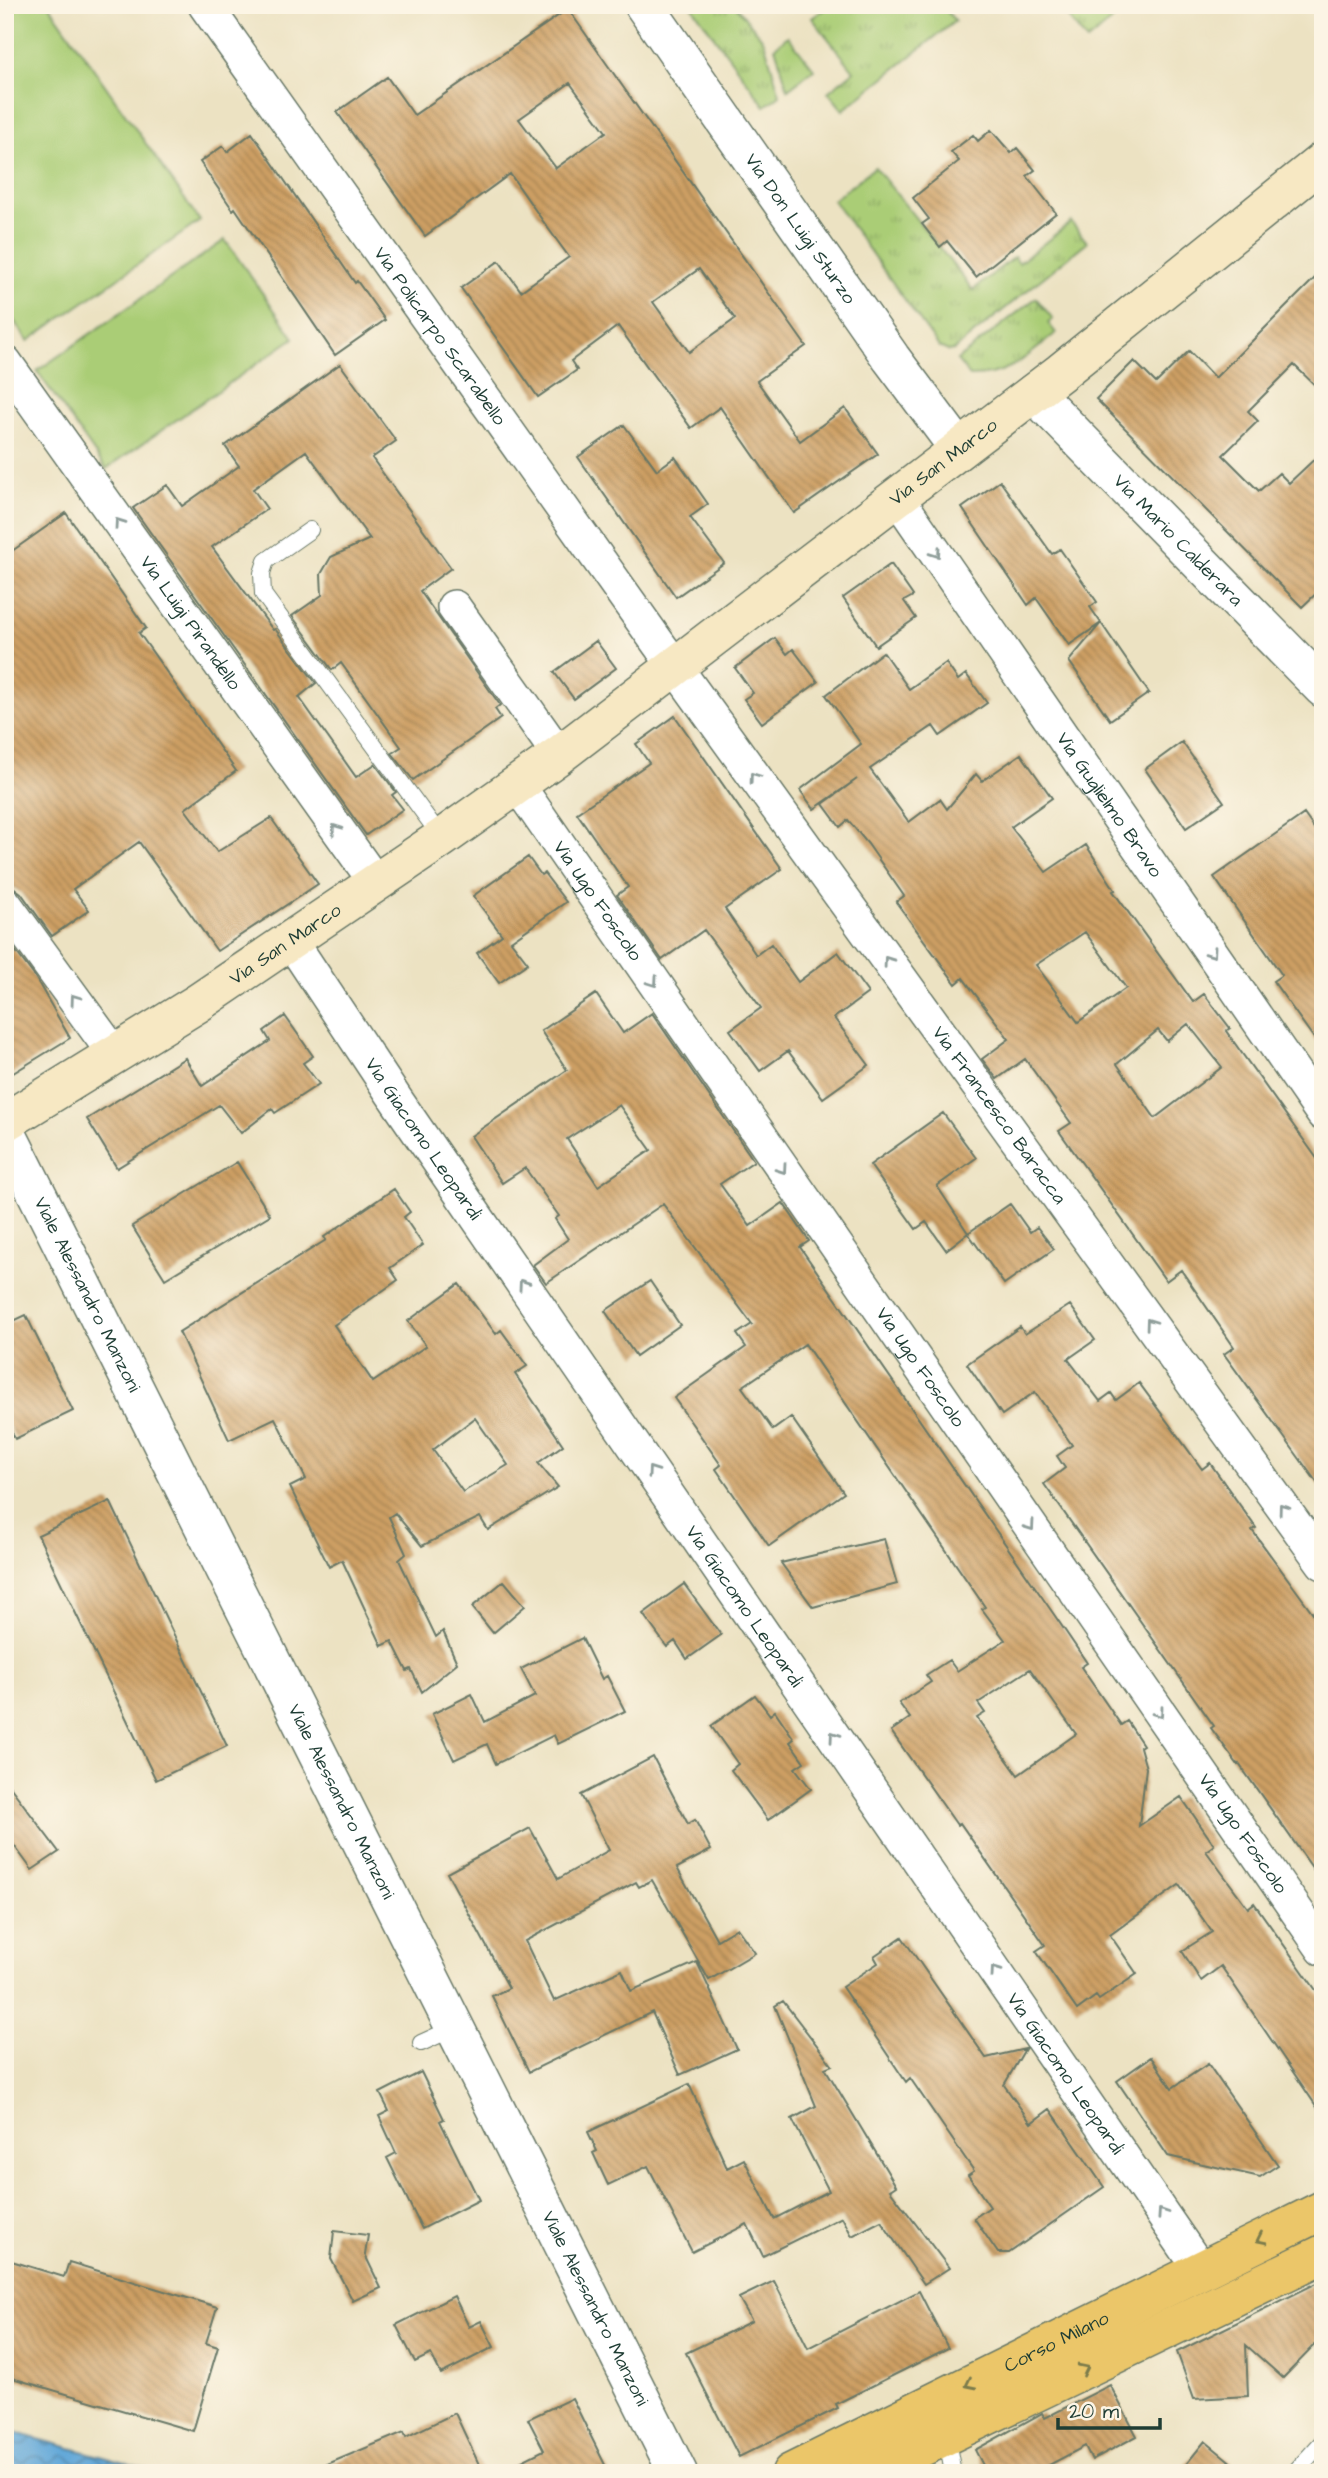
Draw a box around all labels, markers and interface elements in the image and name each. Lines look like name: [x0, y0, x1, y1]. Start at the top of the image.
street label: Via Don Luigi Sturzo: [738, 148, 863, 310]
street label: Via Policarpo Scarabello: [367, 241, 513, 431]
street label: Via San Marco: [883, 412, 1003, 512]
street label: Via Mario Calderara: [1107, 468, 1249, 613]
one-way arrow: [115, 518, 127, 531]
one-way arrow: [928, 545, 940, 558]
street label: Via Luigi Pirandello: [133, 550, 248, 696]
street label: Via Guglielmo Bravo: [1050, 727, 1169, 883]
one-way arrow: [750, 772, 763, 785]
one-way arrow: [331, 824, 344, 837]
street label: Via Ugo Foscolo: [547, 835, 649, 967]
street label: Via San Marco: [224, 896, 347, 992]
one-way arrow: [1204, 945, 1216, 958]
one-way arrow: [883, 956, 896, 969]
one-way arrow: [645, 974, 657, 987]
one-way arrow: [71, 994, 83, 1007]
street label: Via Francesco Baracca: [926, 1020, 1073, 1210]
street label: Via Giacomo Leopardi: [358, 1052, 488, 1225]
one-way arrow: [774, 1161, 786, 1174]
street label: Viale Alessandro Manzoni: [27, 1192, 148, 1397]
one-way arrow: [519, 1279, 531, 1292]
street label: Via Ugo Foscolo: [869, 1302, 972, 1433]
one-way arrow: [1145, 1319, 1158, 1331]
one-way arrow: [648, 1466, 660, 1479]
one-way arrow: [1279, 1503, 1291, 1516]
one-way arrow: [1022, 1518, 1034, 1531]
street label: Via Giacomo Leopardi: [679, 1520, 810, 1693]
street label: Viale Alessandro Manzoni: [281, 1699, 402, 1904]
one-way arrow: [1151, 1705, 1163, 1718]
one-way arrow: [830, 1731, 842, 1744]
street label: Via Ugo Foscolo: [1192, 1768, 1294, 1899]
one-way arrow: [990, 1965, 1003, 1978]
street label: Via Giacomo Leopardi: [1000, 1987, 1131, 2160]
street label: Viale Alessandro Manzoni: [535, 2206, 656, 2411]
one-way arrow: [1158, 2208, 1170, 2221]
one-way arrow: [1256, 2231, 1268, 2245]
street label: Corso Milano: [999, 2304, 1114, 2379]
one-way arrow: [1077, 2363, 1089, 2377]
one-way arrow: [965, 2375, 977, 2389]
scale bar: [1058, 2387, 1160, 2431]
text: 20 m: [1069, 2397, 1120, 2426]

